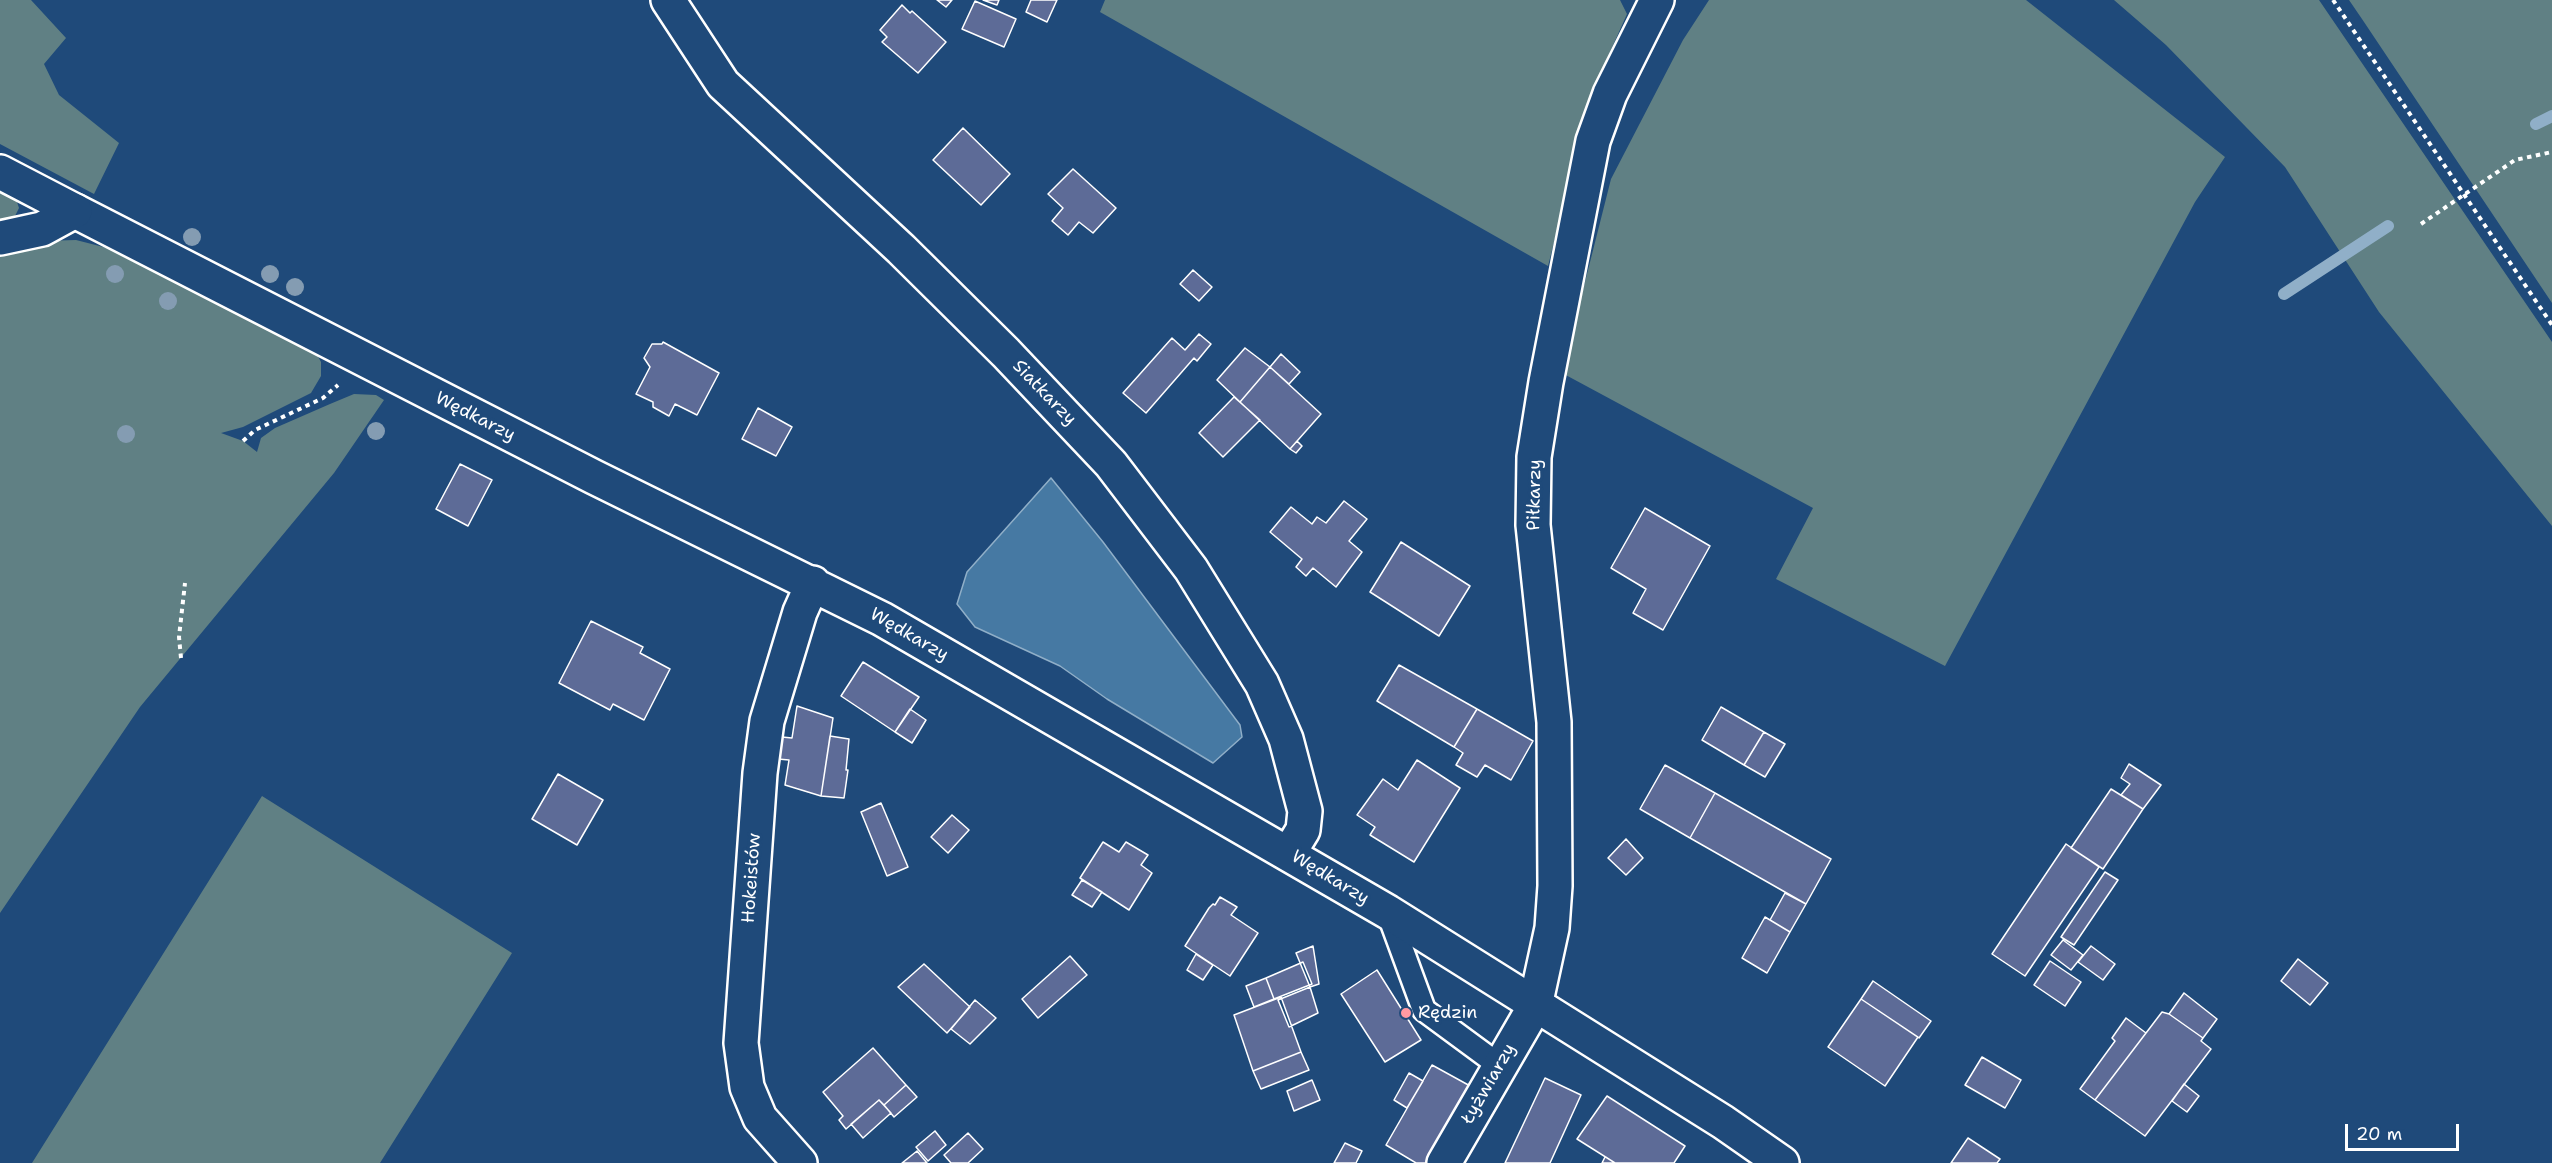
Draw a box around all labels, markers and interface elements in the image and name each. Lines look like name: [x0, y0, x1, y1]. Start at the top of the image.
street label: Siatkarzy: [1008, 356, 1080, 430]
street label: Wędkarzy: [431, 388, 519, 446]
street label: Piłkarzy: [1524, 459, 1546, 531]
street label: Wędkarzy: [866, 604, 952, 666]
street label: Hokeistów: [738, 832, 766, 924]
street label: Wędkarzy: [1287, 846, 1373, 910]
place label: Rędzin: [1418, 1002, 1477, 1024]
marker: Rędzin: [1399, 1006, 1413, 1020]
street label: Łyżwiarzy: [1457, 1040, 1521, 1128]
scale bar: [2348, 1112, 2462, 1150]
text: 20 m: [2356, 1122, 2402, 1146]

